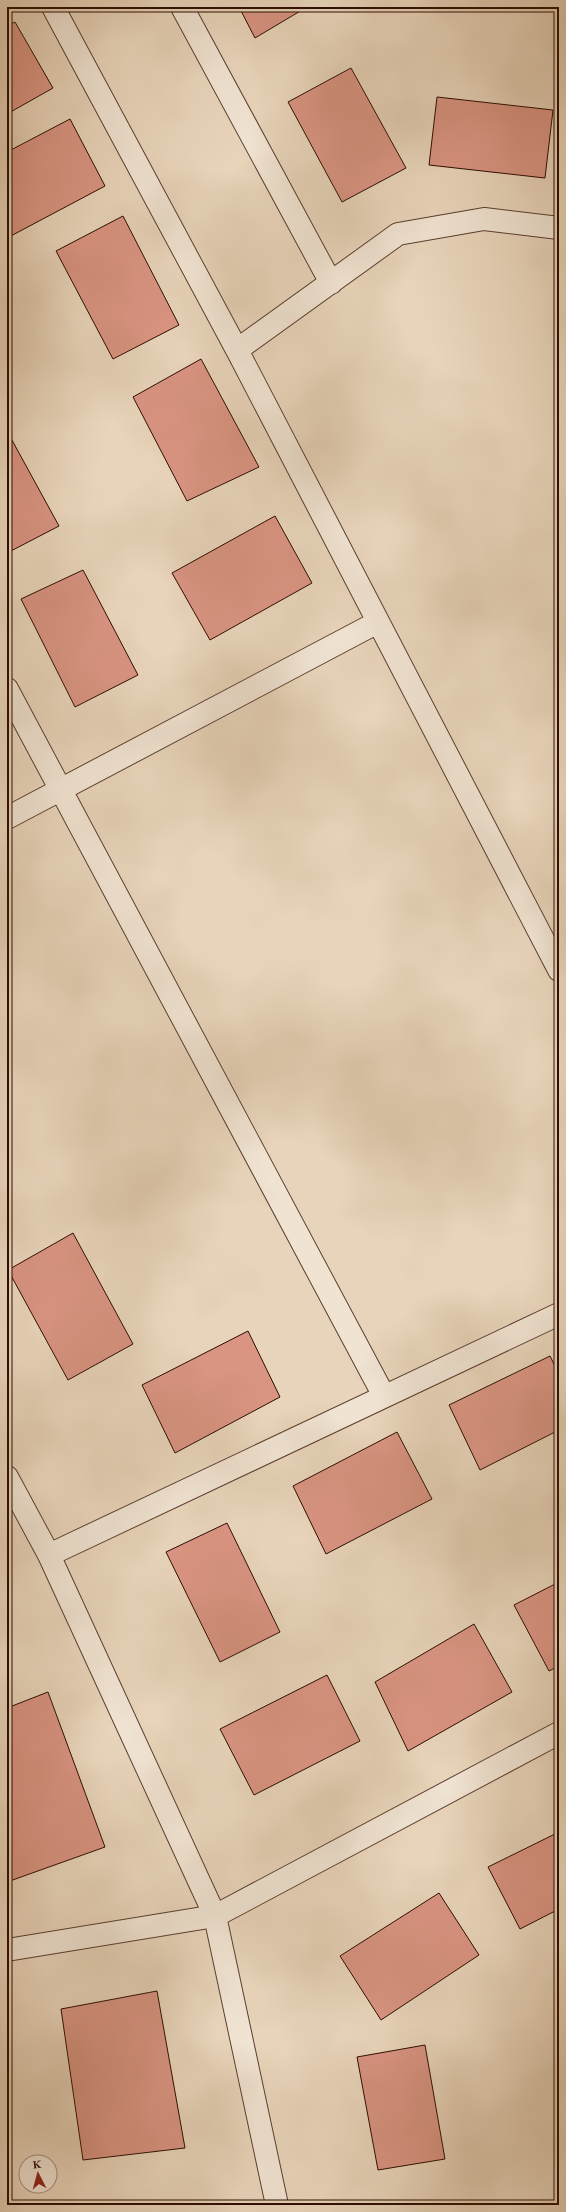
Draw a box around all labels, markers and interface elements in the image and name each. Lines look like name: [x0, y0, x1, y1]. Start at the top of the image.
north arrow: [18, 2154, 58, 2194]
text: K: [32, 2157, 42, 2171]

